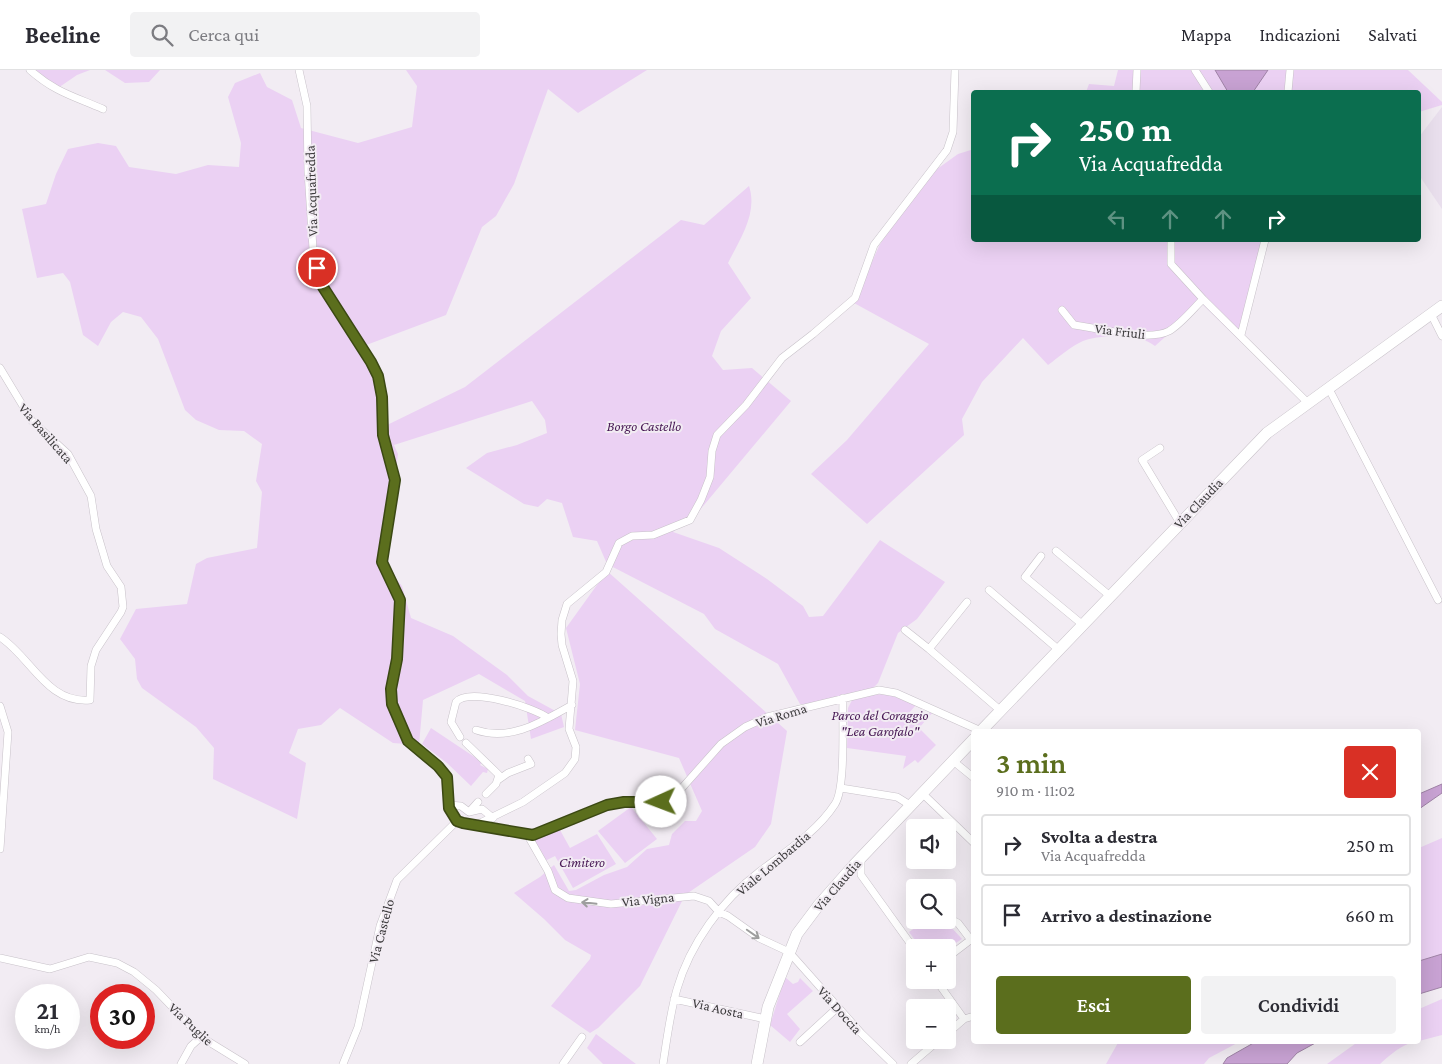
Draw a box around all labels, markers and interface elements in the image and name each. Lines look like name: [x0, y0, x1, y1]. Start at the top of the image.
search box: [130, 12, 480, 57]
text: Beeline: [25, 21, 100, 48]
icon: search: [148, 21, 176, 49]
text: Cerca qui: [188, 24, 259, 45]
text: Mappa: [1181, 25, 1232, 45]
text: Indicazioni: [1260, 25, 1340, 45]
text: Salvati: [1368, 25, 1417, 45]
icon: right: [996, 110, 1061, 175]
text: 250 m: [1079, 110, 1172, 149]
street label: Via Acquafredda: [301, 144, 321, 237]
text: Via Acquafredda: [1079, 151, 1223, 176]
icon: left: [1103, 205, 1131, 233]
icon: ahead: [1156, 205, 1184, 233]
icon: ahead: [1209, 205, 1237, 233]
icon: right: [1262, 205, 1290, 233]
pin: [296, 247, 338, 289]
icon: arrive: [303, 254, 331, 282]
street label: Via Friuli: [1094, 320, 1147, 342]
street label: Via Basilicata: [16, 400, 77, 467]
park label: Borgo Castello: [607, 418, 681, 434]
street label: Via Claudia: [1170, 474, 1226, 532]
street label: Via Roma: [753, 699, 809, 730]
park label: Parco del Coraggio "Lea Garofalo": [831, 707, 929, 739]
text: 3 min: [996, 746, 1066, 779]
button: close: [1344, 746, 1396, 798]
position arrow: [634, 775, 686, 827]
text: 910 m · 11:02: [996, 782, 1075, 799]
map controls: [906, 819, 956, 1049]
button: sound: [906, 819, 956, 869]
text: Svolta a destra: [1041, 826, 1157, 847]
street label: Viale Lombardia: [733, 827, 814, 899]
icon: right: [998, 831, 1026, 859]
text: 250 m: [1346, 835, 1394, 856]
text: Via Acquafredda: [1041, 847, 1146, 864]
park label: Cimitero: [559, 854, 605, 870]
street label: Via Claudia: [810, 855, 864, 914]
button: search: [906, 879, 956, 929]
street label: Via Vigna: [621, 888, 676, 910]
street label: Via Castello: [365, 897, 397, 965]
one-way arrow: [581, 898, 597, 907]
icon: arrive: [998, 901, 1026, 929]
text: Arrivo a destinazione: [1041, 905, 1212, 926]
text: 660 m: [1345, 905, 1394, 926]
one-way arrow: [746, 929, 760, 939]
button: +: [906, 939, 956, 989]
button: Esci: [996, 976, 1191, 1034]
button: Condividi: [1201, 976, 1396, 1034]
street label: Via Doccia: [814, 983, 866, 1037]
speed limit sign: 30: [90, 984, 155, 1049]
street label: Via Aosta: [691, 994, 746, 1022]
text: 21: [36, 997, 59, 1024]
street label: Via Puglie: [165, 999, 217, 1049]
button: −: [906, 999, 956, 1049]
text: km/h: [35, 1022, 60, 1036]

